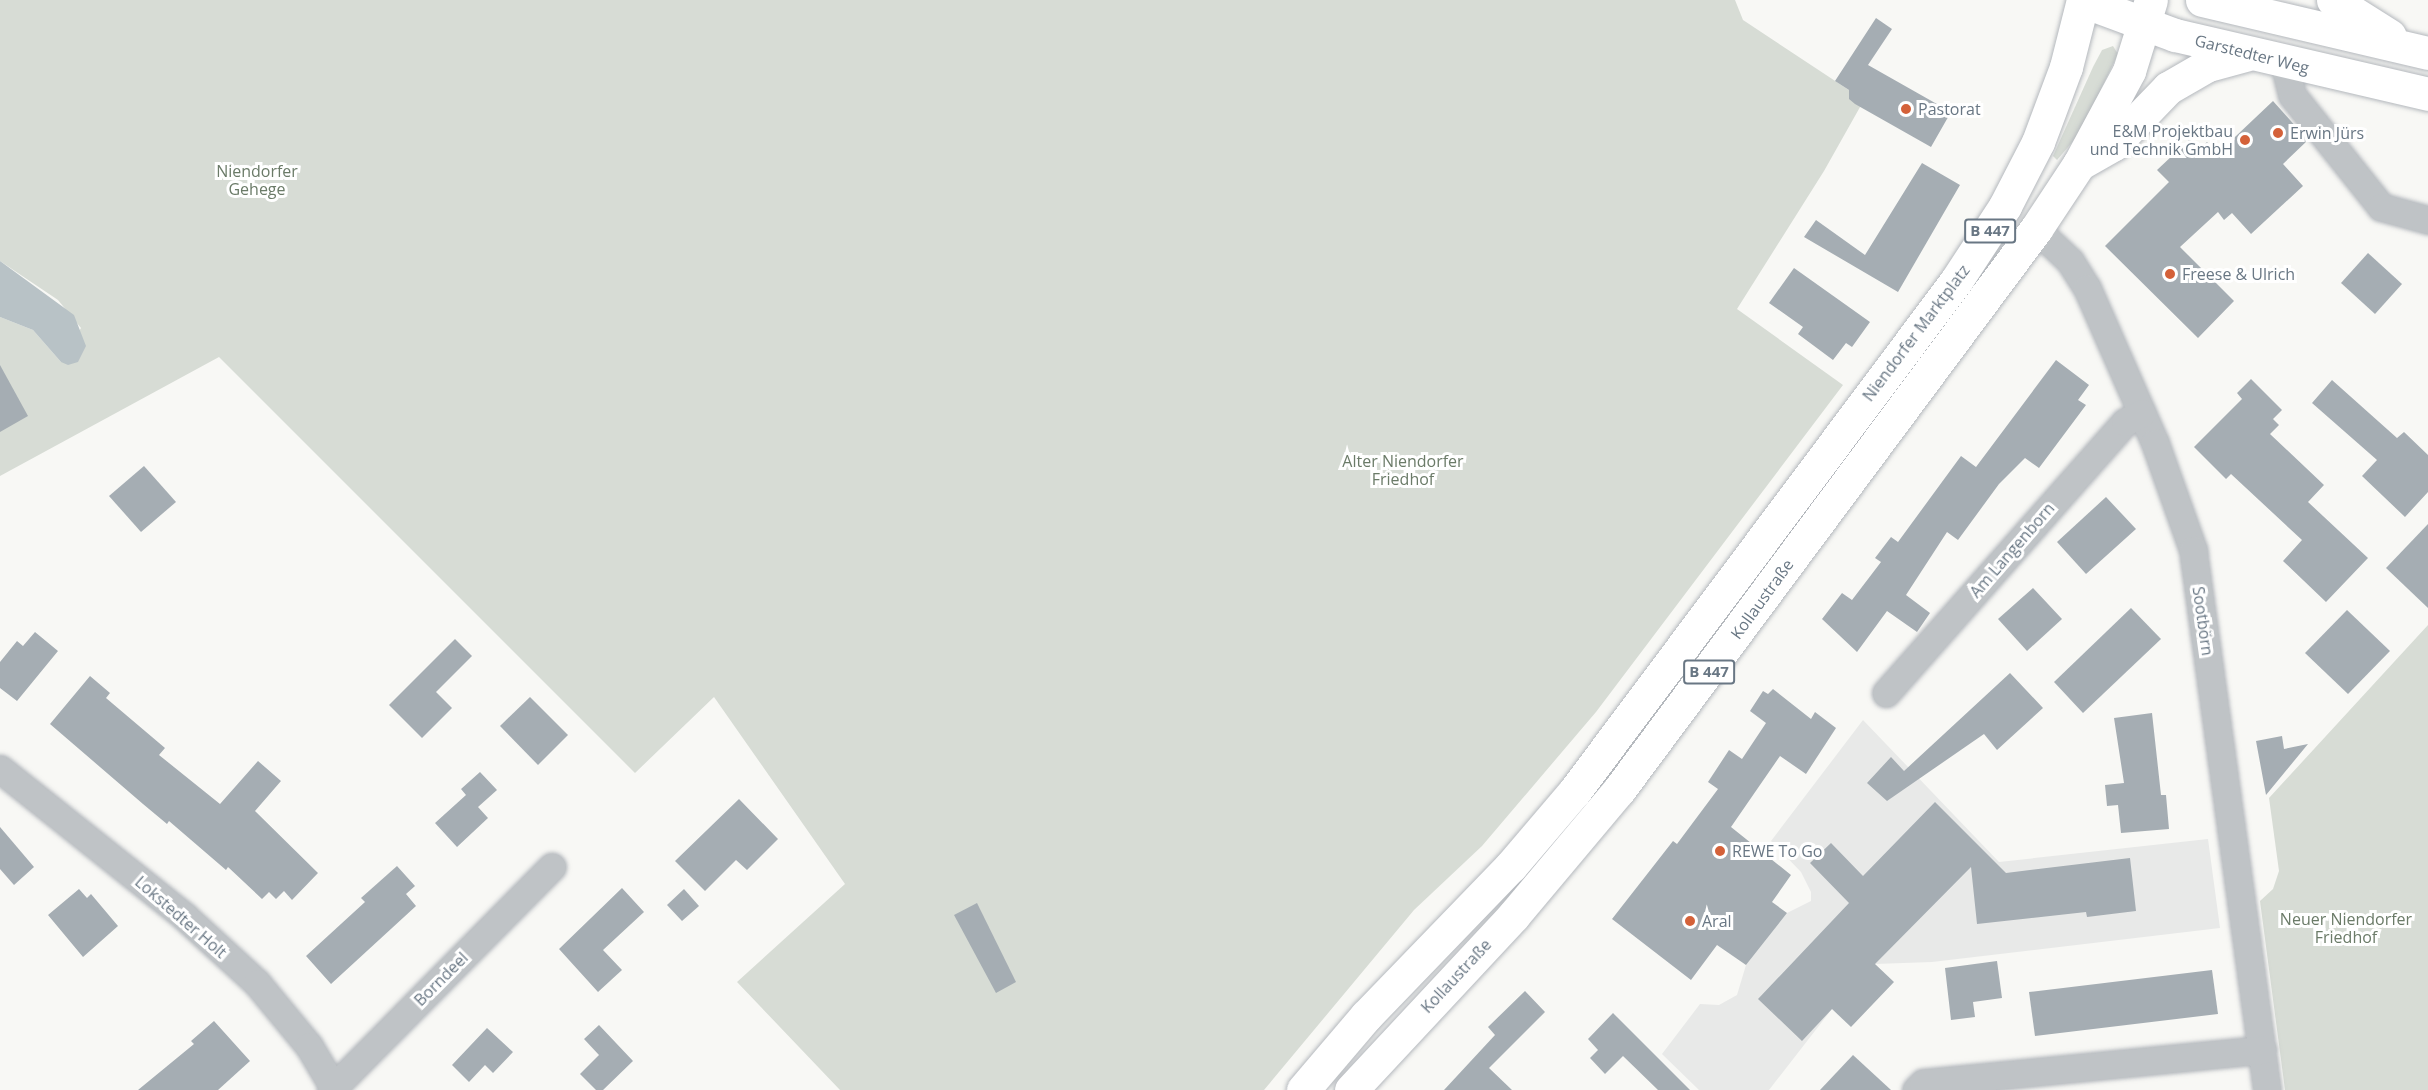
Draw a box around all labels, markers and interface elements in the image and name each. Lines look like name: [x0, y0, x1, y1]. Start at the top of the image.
street label: Garstedter Weg: [2193, 31, 2311, 77]
place label: Pastorat: [1918, 99, 1981, 119]
marker: Pastorat: [1899, 102, 1913, 116]
place label: E&M Projektbau und Technik GmbH: [2090, 121, 2233, 159]
place label: Erwin Jürs: [2290, 123, 2364, 143]
marker: Erwin Jürs: [2271, 126, 2285, 140]
marker: E&M Projektbau und Technik GmbH: [2238, 133, 2252, 147]
park label: Niendorfer Gehege: [216, 161, 298, 199]
road number: B 447: [1963, 219, 2017, 243]
street label: Niendorfer Marktplatz: [1858, 261, 1974, 405]
place label: Freese & Ulrich: [2182, 264, 2295, 284]
marker: Freese & Ulrich: [2163, 267, 2177, 281]
park label: Alter Niendorfer Friedhof: [1342, 451, 1464, 489]
street label: Am Langenborn: [1966, 499, 2058, 601]
street label: Kollaustraße: [1727, 555, 1797, 643]
street label: Sootbörn: [2189, 585, 2217, 657]
road number: B 447: [1682, 660, 1736, 684]
place label: REWE To Go: [1732, 841, 1822, 861]
marker: REWE To Go: [1713, 844, 1727, 858]
street label: Lokstedter Holt: [131, 872, 231, 962]
park label: Neuer Niendorfer Friedhof: [2280, 909, 2412, 947]
place label: Aral: [1702, 911, 1732, 931]
marker: Aral: [1683, 914, 1697, 928]
street label: Kollaustraße: [1417, 935, 1495, 1017]
street label: Borndeel: [410, 948, 472, 1010]

